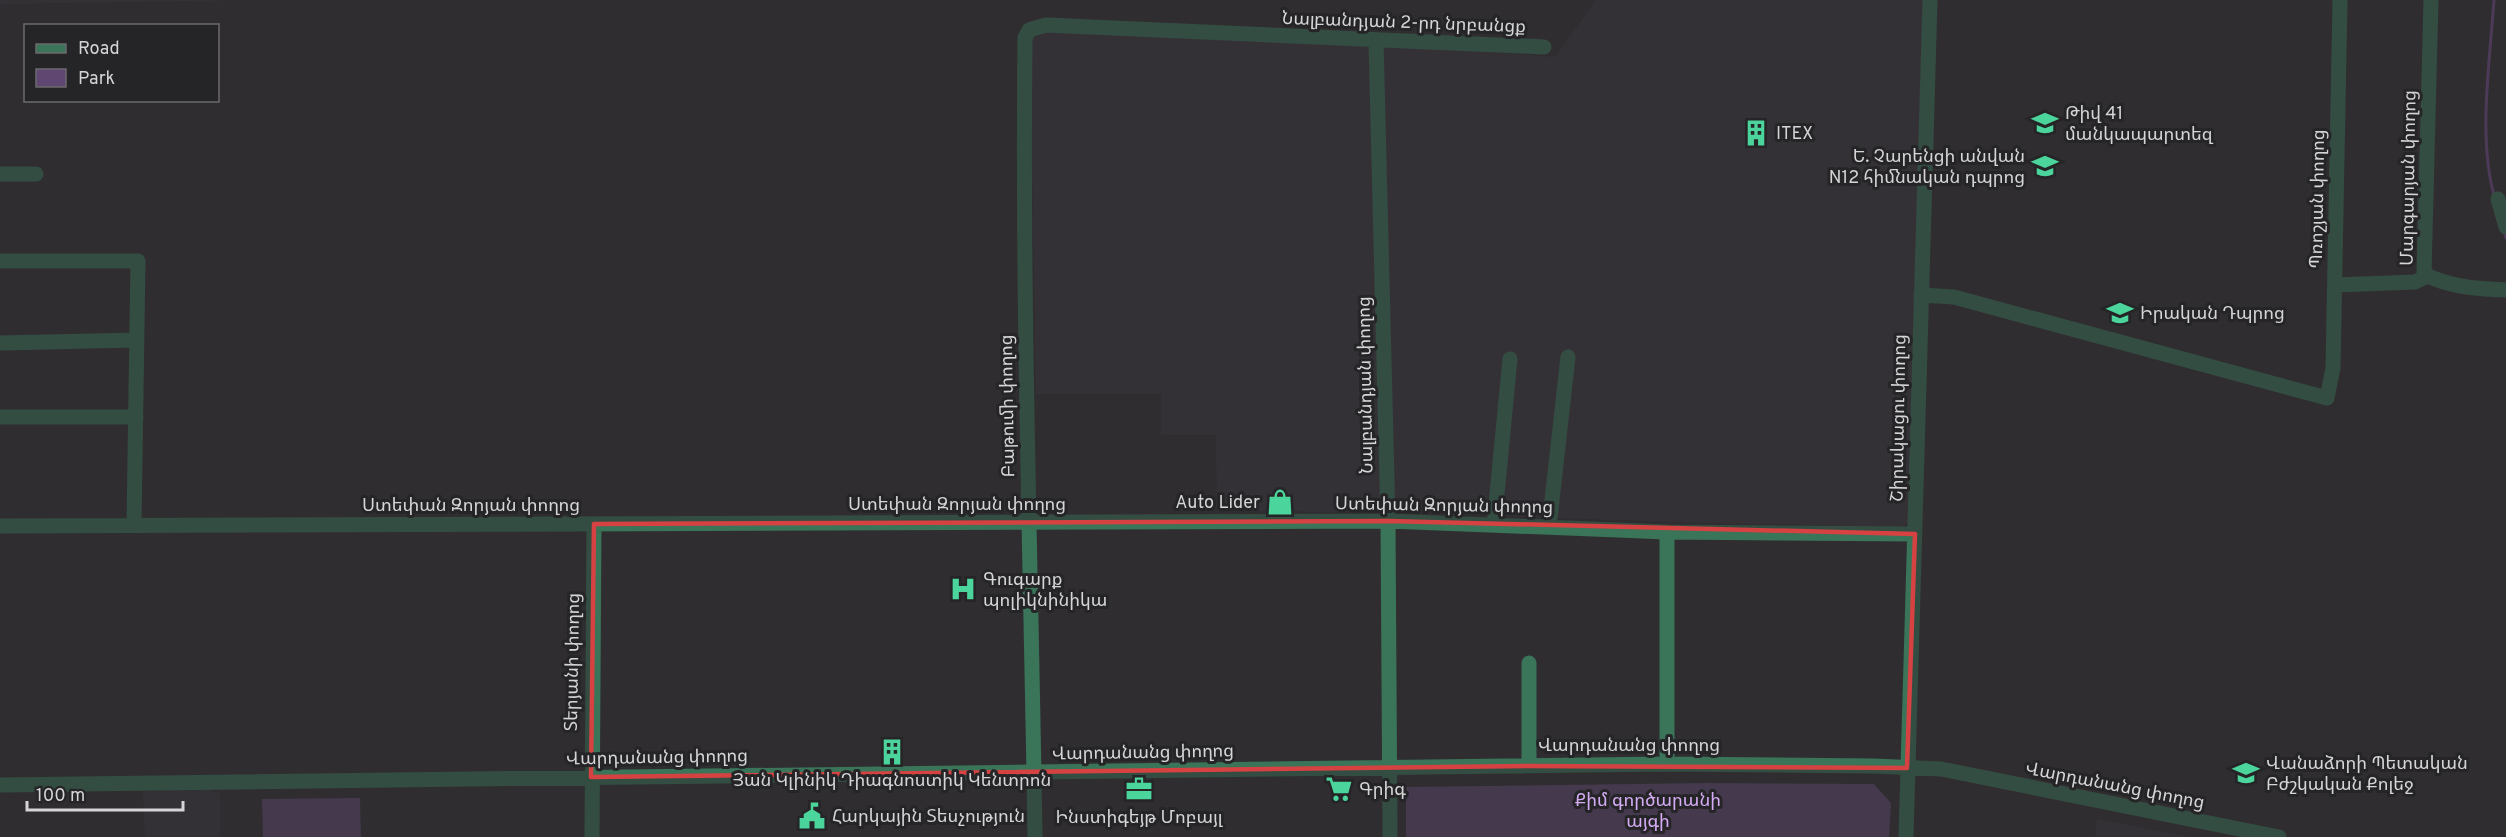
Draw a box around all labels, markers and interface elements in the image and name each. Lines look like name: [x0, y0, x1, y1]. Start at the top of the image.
street label: Նալբանդյան 2-րդ նրբանցք: [1282, 8, 1526, 39]
legend: [24, 24, 219, 102]
text: Road: [78, 38, 120, 61]
text: Park: [78, 68, 115, 91]
street label: Մարգարյան փողոց: [2396, 90, 2423, 266]
place label: Թիվ 41 մանկապարտեզ: [2065, 103, 2214, 147]
school or university icon: Թիվ 41 մանկապարտեզ: [2030, 108, 2060, 138]
building icon: ITEX: [1741, 118, 1771, 148]
place label: ITEX: [1776, 123, 1813, 146]
street label: Պռոշյան փողոց: [2306, 129, 2331, 269]
place label: Ե. Չարենցի անվան N12 հիմնական դպրոց: [1829, 146, 2025, 190]
school or university icon: Ե. Չարենցի անվան N12 հիմնական դպրոց: [2030, 151, 2060, 181]
street label: Նալբանդյան փողոց: [1353, 296, 1380, 474]
school or university icon: Իրական Դպրոց: [2105, 298, 2135, 328]
place label: Իրական Դպրոց: [2140, 303, 2285, 326]
street label: Բաթումի փողոց: [996, 334, 1021, 478]
street label: Շիրակացու փողոց: [1887, 334, 1912, 502]
shop icon: Auto Lider: [1265, 487, 1295, 517]
place label: Auto Lider: [1175, 492, 1260, 515]
street label: Ստեփան Զորյան փողոց: [1335, 493, 1553, 520]
street label: Ստեփան Զորյան փողոց: [848, 494, 1066, 517]
street label: Ստեփան Զորյան փողոց: [362, 495, 580, 518]
place label: Գուգարք պոլիկնինիկա: [983, 569, 1107, 613]
hospital icon: Գուգարք պոլիկնինիկա: [948, 574, 978, 604]
street label: Տերյանի փողոց: [561, 593, 586, 731]
street label: Վարդանանց փողոց: [1538, 735, 1720, 758]
building icon: Յան Կլինիկ Դիագնոստիկ Կենտրոն: [877, 737, 907, 767]
street label: Վարդանանց փողոց: [1052, 740, 1234, 767]
street label: Վարդանանց փողոց: [566, 745, 748, 772]
place label: Վանաձորի Պետական Բժշկական Քոլեջ: [2266, 753, 2468, 797]
street label: Վարդանանց փողոց: [2023, 758, 2206, 815]
school or university icon: Վանաձորի Պետական Բժշկական Քոլեջ: [2231, 758, 2261, 788]
place label: Յան Կլինիկ Դիագնոստիկ Կենտրոն: [733, 770, 1051, 793]
scale bar: [27, 774, 183, 812]
office icon: Ինստիգեյթ Մոբայլ: [1124, 774, 1154, 804]
supermarket icon: Գրիգ: [1324, 774, 1354, 804]
place label: Գրիգ: [1359, 779, 1406, 802]
text: 100 m: [36, 785, 85, 808]
park label: Քիմ գործարանի այգի: [1575, 790, 1721, 834]
public building icon: Հարկային Տեսչություն: [797, 801, 827, 831]
place label: Հարկային Տեսչություն: [832, 806, 1025, 829]
place label: Ինստիգեյթ Մոբայլ: [1055, 807, 1224, 830]

